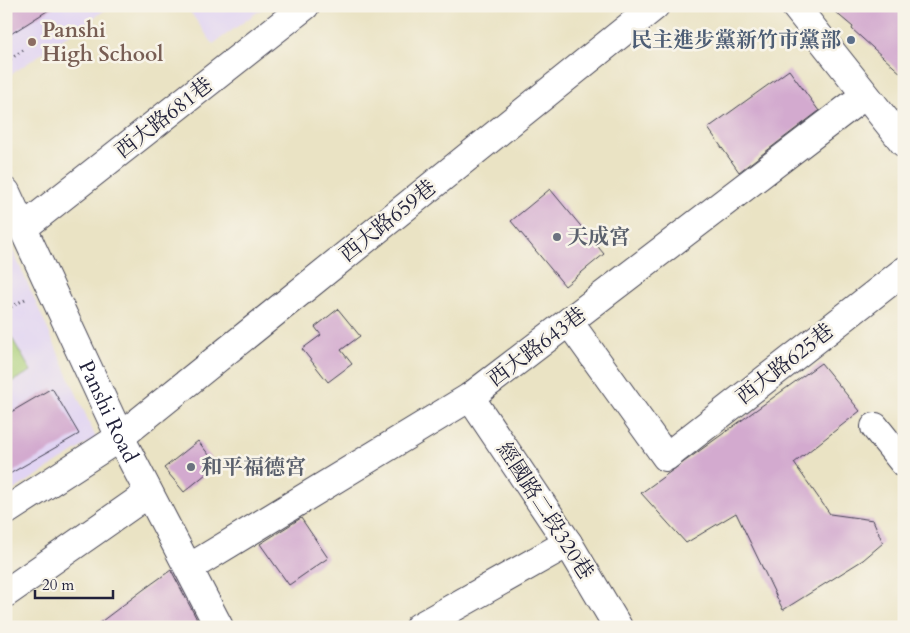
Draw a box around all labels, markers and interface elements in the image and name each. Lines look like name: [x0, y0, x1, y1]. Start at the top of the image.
place label: Panshi High School: [42, 16, 163, 69]
place label: 民主進步黨新竹市黨部: [631, 26, 841, 55]
marker: 民主進步黨新竹市黨部: [845, 34, 857, 46]
marker: Panshi High School: [26, 36, 38, 48]
street label: 西大路681巷: [109, 71, 219, 165]
street label: 西大路659巷: [334, 173, 442, 269]
place label: 天成宮: [567, 223, 630, 252]
marker: 天成宮: [551, 231, 563, 243]
street label: 西大路643巷: [482, 300, 592, 394]
street label: 西大路625巷: [730, 317, 840, 411]
street label: Panshi Road: [72, 356, 145, 467]
street label: 經國路二段320巷: [490, 437, 600, 585]
place label: 和平福德宮: [201, 453, 306, 482]
marker: 和平福德宮: [185, 461, 197, 473]
scale bar: [35, 568, 112, 600]
text: 20 m: [42, 575, 74, 595]

